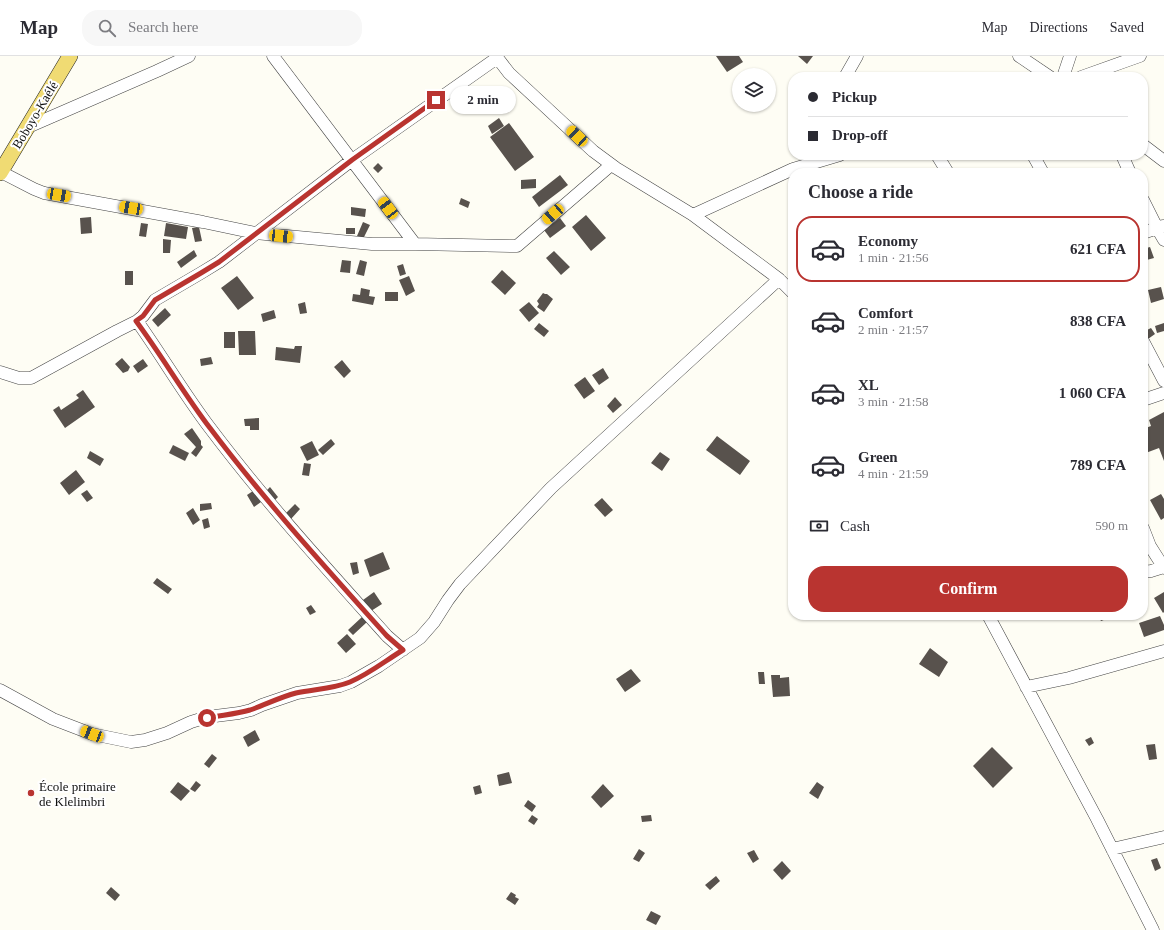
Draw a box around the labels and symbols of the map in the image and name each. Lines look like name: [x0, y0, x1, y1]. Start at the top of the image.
street label: Boboyo-Kaélé: [9, 78, 61, 151]
callout: 2 min: [450, 86, 516, 114]
route end: [427, 91, 445, 109]
car: [564, 123, 590, 149]
car: [46, 187, 72, 203]
car: [376, 195, 400, 221]
car: [118, 200, 144, 216]
car: [540, 202, 566, 226]
car: [268, 229, 294, 243]
route start: [198, 709, 216, 727]
car: [79, 724, 105, 744]
place label: École primaire de Klelimbri: [39, 779, 116, 809]
marker: École primaire de Klelimbri: [26, 788, 36, 798]

